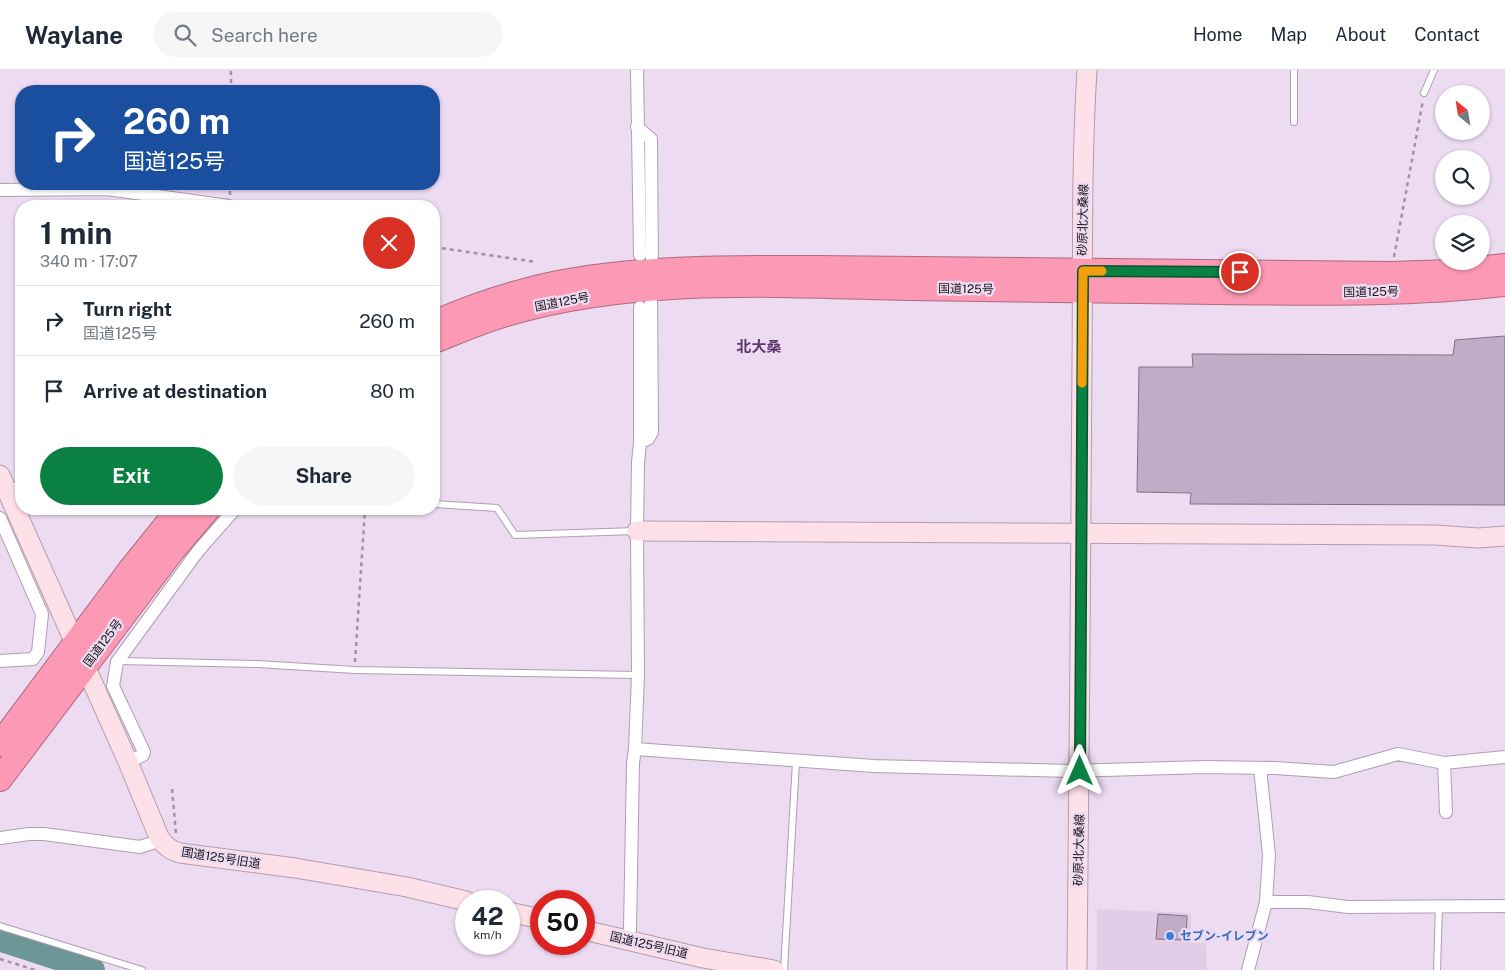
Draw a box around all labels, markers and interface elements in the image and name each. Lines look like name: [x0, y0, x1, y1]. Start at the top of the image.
search box: [153, 12, 503, 57]
text: Waylane: [25, 21, 123, 49]
icon: search: [171, 21, 199, 49]
text: Search here: [211, 24, 318, 46]
text: Home: [1193, 24, 1243, 45]
text: Map: [1271, 24, 1307, 45]
text: About: [1335, 24, 1386, 45]
text: Contact: [1414, 24, 1480, 45]
north arrow: [1435, 85, 1490, 140]
map controls: [1435, 85, 1490, 270]
text: 260 m: [123, 101, 230, 142]
icon: right: [40, 105, 105, 170]
text: 国道125号: [123, 148, 225, 174]
button: search: [1435, 150, 1490, 205]
street label: 砂原北大桑線: [1075, 184, 1091, 256]
text: 1 min: [40, 215, 112, 251]
button: layers: [1435, 215, 1490, 270]
button: close: [363, 217, 415, 269]
pin: [1219, 251, 1261, 293]
text: 340 m · 17:07: [40, 252, 138, 271]
icon: arrive: [1226, 258, 1254, 286]
street label: 国道125号: [938, 282, 994, 296]
street label: 国道125号: [1343, 285, 1399, 299]
street label: 国道125号: [533, 290, 591, 314]
text: Turn right: [83, 298, 172, 320]
icon: right: [40, 307, 68, 335]
text: 260 m: [359, 310, 415, 332]
text: 国道125号: [83, 324, 157, 343]
district label: 北大桑: [736, 338, 782, 355]
icon: arrive: [40, 377, 68, 405]
text: Arrive at destination: [83, 380, 267, 402]
text: 80 m: [370, 380, 415, 402]
button: Exit: [40, 447, 223, 505]
button: Share: [233, 447, 415, 505]
street label: 国道125号: [81, 617, 125, 669]
position arrow: [1053, 744, 1105, 796]
street label: 砂原北大桑線: [1071, 814, 1087, 886]
street label: 国道125号旧道: [181, 845, 261, 871]
speed limit sign: 50: [530, 890, 595, 955]
text: 42: [471, 901, 504, 931]
text: km/h: [473, 928, 502, 942]
street label: 国道125号旧道: [609, 929, 689, 961]
place label: セブン-イレブン: [1180, 929, 1269, 943]
marker: セブン-イレブン: [1164, 930, 1176, 942]

